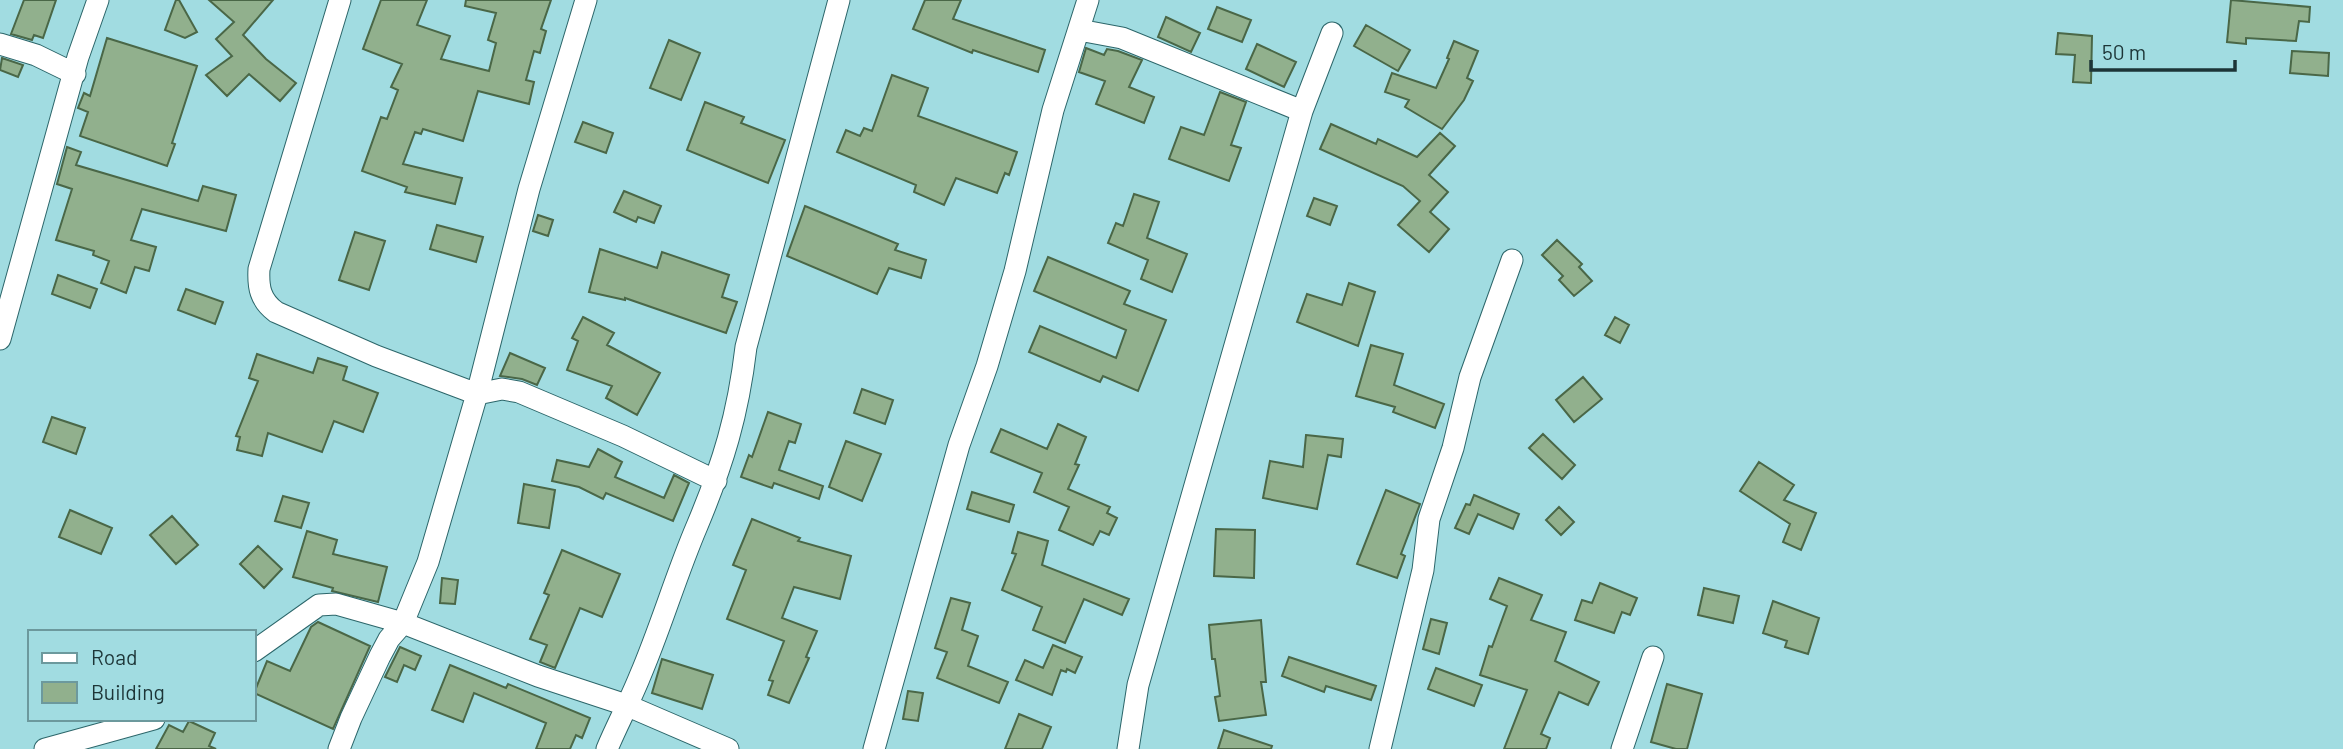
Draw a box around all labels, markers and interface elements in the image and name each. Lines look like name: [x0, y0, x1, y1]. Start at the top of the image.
scale bar: [2091, 28, 2234, 72]
text: 50 m: [2102, 39, 2146, 64]
legend: [28, 630, 256, 721]
text: Road: [91, 644, 137, 669]
text: Building: [91, 679, 165, 704]

